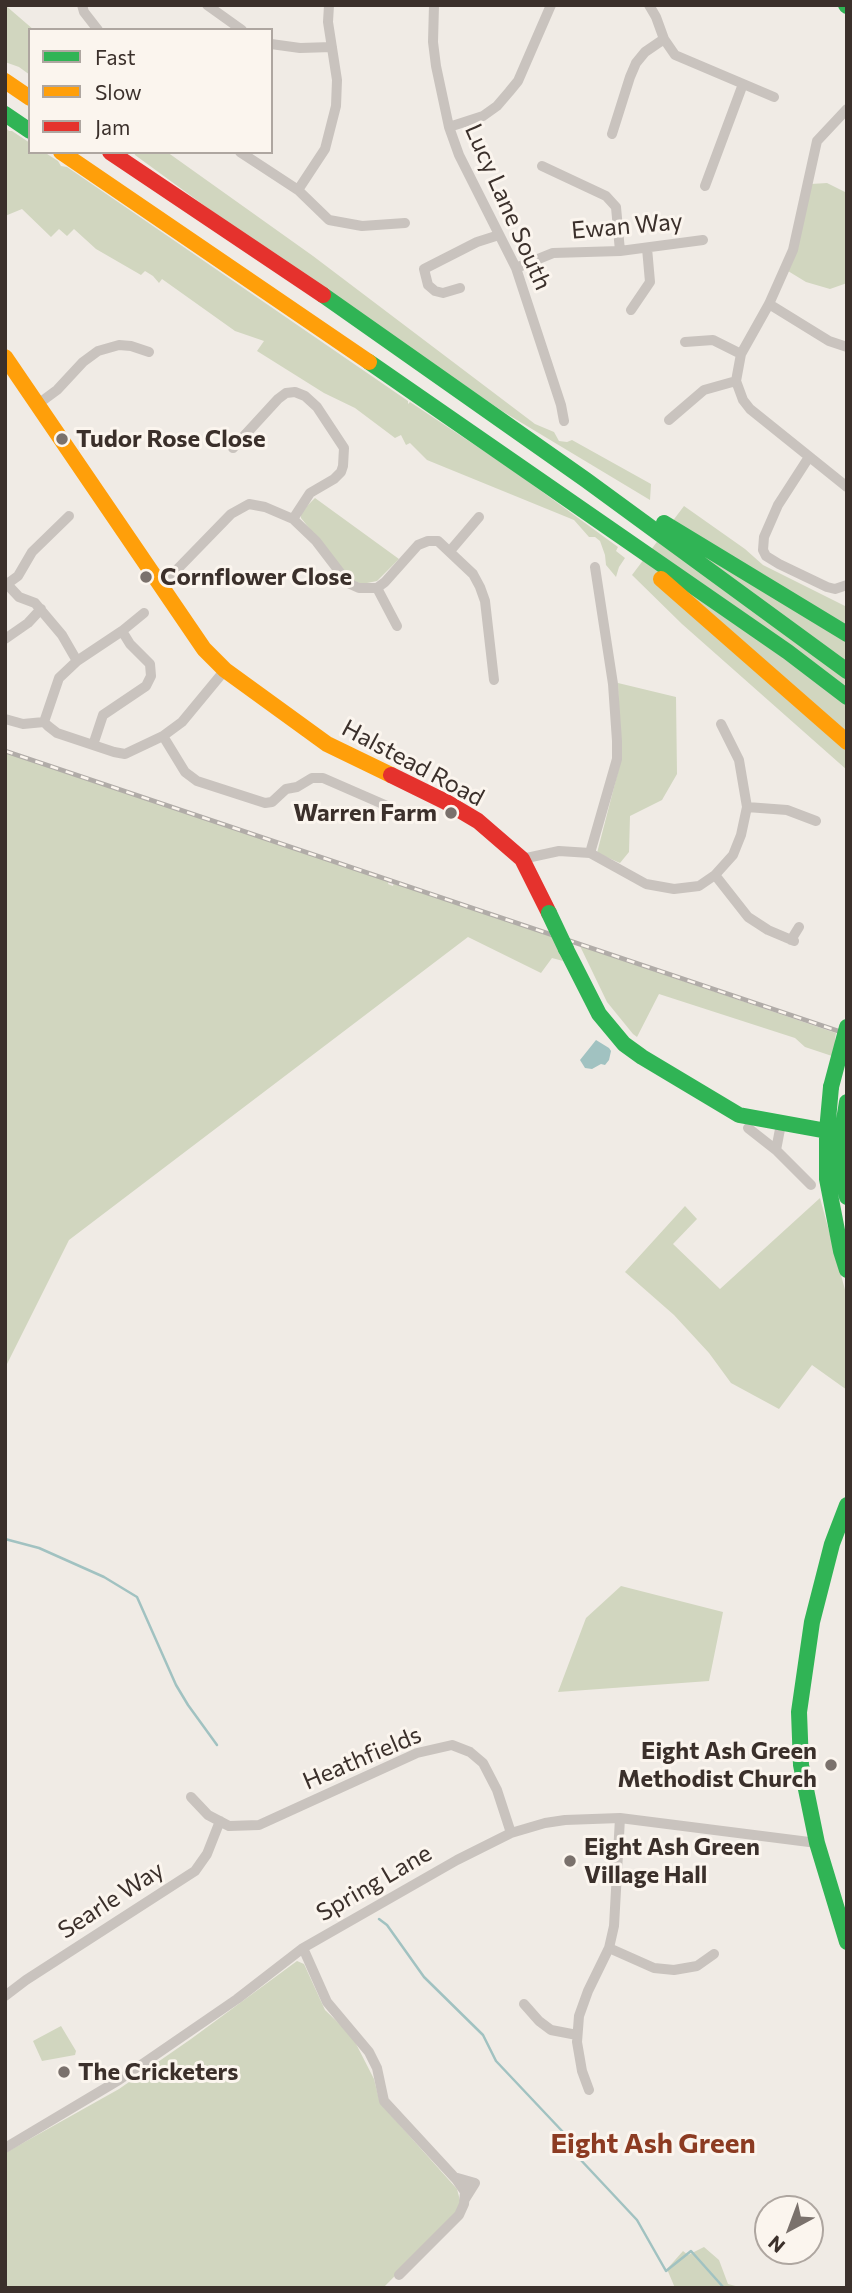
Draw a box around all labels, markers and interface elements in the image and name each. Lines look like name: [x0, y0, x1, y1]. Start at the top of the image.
legend: [28, 28, 273, 154]
text: Fast: [95, 44, 136, 69]
text: Slow: [95, 79, 142, 104]
text: Jam: [95, 114, 130, 139]
street label: Lucy Lane South: [458, 119, 558, 295]
street label: Ewan Way: [570, 207, 684, 245]
place label: Tudor Rose Close: [76, 425, 266, 453]
marker: Tudor Rose Close: [54, 431, 70, 447]
place label: Cornflower Close: [160, 563, 352, 591]
marker: Cornflower Close: [138, 569, 154, 585]
street label: Halstead Road: [337, 713, 489, 813]
place label: Warren Farm: [293, 799, 437, 827]
marker: Warren Farm: [443, 805, 459, 821]
street label: Heathfields: [298, 1720, 426, 1796]
place label: Eight Ash Green Methodist Church: [618, 1737, 817, 1793]
marker: Eight Ash Green Methodist Church: [823, 1757, 839, 1773]
place label: Eight Ash Green Village Hall: [584, 1833, 760, 1889]
street label: Spring Lane: [311, 1839, 437, 1927]
marker: Eight Ash Green Village Hall: [562, 1853, 578, 1869]
street label: Searle Way: [53, 1855, 169, 1945]
place label: The Cricketers: [78, 2058, 238, 2086]
marker: The Cricketers: [56, 2064, 72, 2080]
district label: Eight Ash Green: [550, 2127, 756, 2161]
north arrow: [754, 2195, 824, 2265]
text: N: [763, 2231, 789, 2258]

